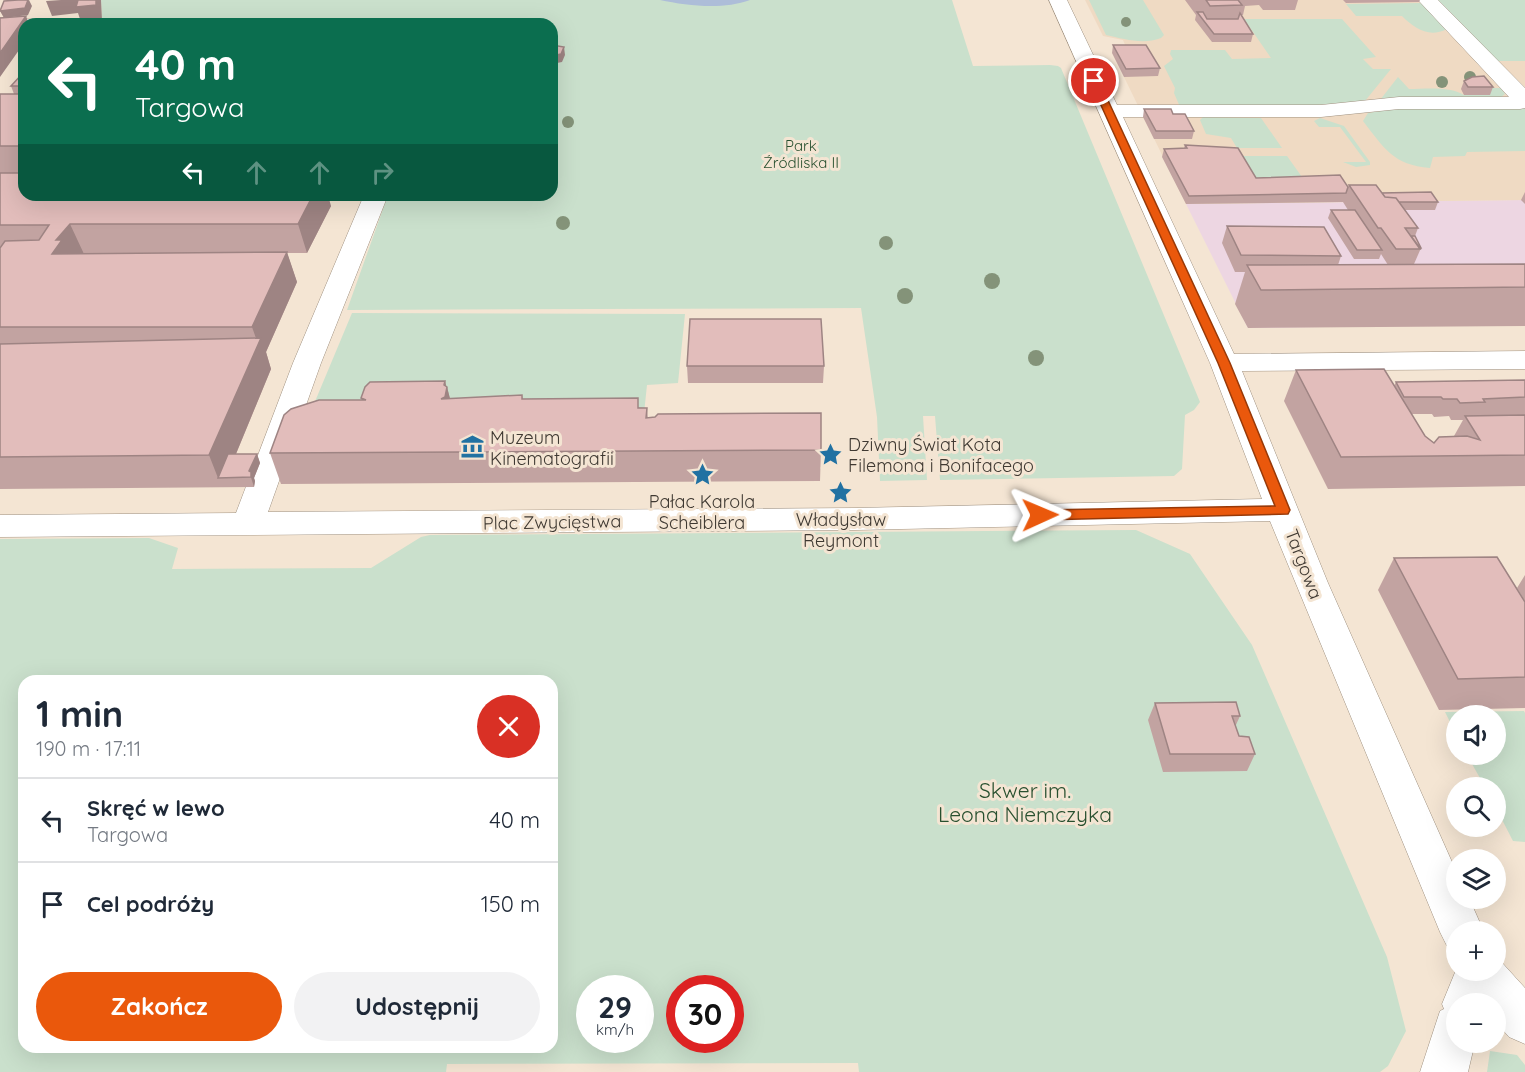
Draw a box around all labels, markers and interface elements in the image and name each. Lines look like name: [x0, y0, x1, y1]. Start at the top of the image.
text: 40 m: [135, 38, 236, 91]
icon: left: [36, 42, 114, 120]
pin: [1068, 55, 1119, 106]
icon: arrive: [1077, 64, 1110, 97]
text: Targowa: [135, 90, 244, 124]
park label: Park Źródliska II: [763, 136, 839, 172]
icon: left: [177, 156, 210, 189]
icon: ahead: [240, 156, 273, 189]
icon: ahead: [303, 156, 336, 189]
icon: right: [366, 156, 399, 189]
place label: Muzeum Kinematografii: [490, 426, 614, 470]
place label: Dziwny Świat Kota Filemona i Bonifacego: [848, 433, 1034, 477]
museum icon: Muzeum Kinematografii: [459, 434, 485, 460]
place icon: Dziwny Świat Kota Filemona i Bonifacego: [817, 441, 843, 467]
place icon: Pałac Karola Scheiblera: [689, 462, 715, 488]
place icon: Władysław Reymont: [828, 480, 854, 506]
position arrow: [1008, 483, 1072, 547]
place label: Pałac Karola Scheiblera: [649, 490, 755, 534]
place label: Władysław Reymont: [796, 508, 886, 552]
street label: Plac Zwycięstwa: [483, 509, 621, 535]
street label: Targowa: [1280, 526, 1328, 602]
text: 1 min: [36, 691, 123, 736]
button: close: [477, 695, 540, 758]
map controls: [1446, 705, 1506, 1053]
button: sound: [1446, 705, 1506, 765]
text: 190 m · 17:11: [36, 736, 141, 761]
park label: Skwer im. Leona Niemczyka: [938, 777, 1112, 827]
button: search: [1446, 777, 1506, 837]
text: Skręć w lewo: [87, 794, 225, 822]
icon: left: [36, 804, 69, 837]
text: 40 m: [489, 806, 540, 834]
text: Targowa: [87, 822, 168, 847]
button: layers: [1446, 849, 1506, 909]
icon: arrive: [36, 888, 69, 921]
text: Cel podróży: [87, 890, 214, 918]
text: 150 m: [481, 890, 540, 918]
button: +: [1446, 921, 1506, 981]
button: Zakończ: [36, 972, 282, 1041]
button: Udostępnij: [294, 972, 540, 1041]
speed limit sign: 30: [666, 975, 744, 1053]
text: 29: [598, 988, 632, 1026]
button: −: [1446, 993, 1506, 1053]
text: km/h: [596, 1020, 634, 1039]

